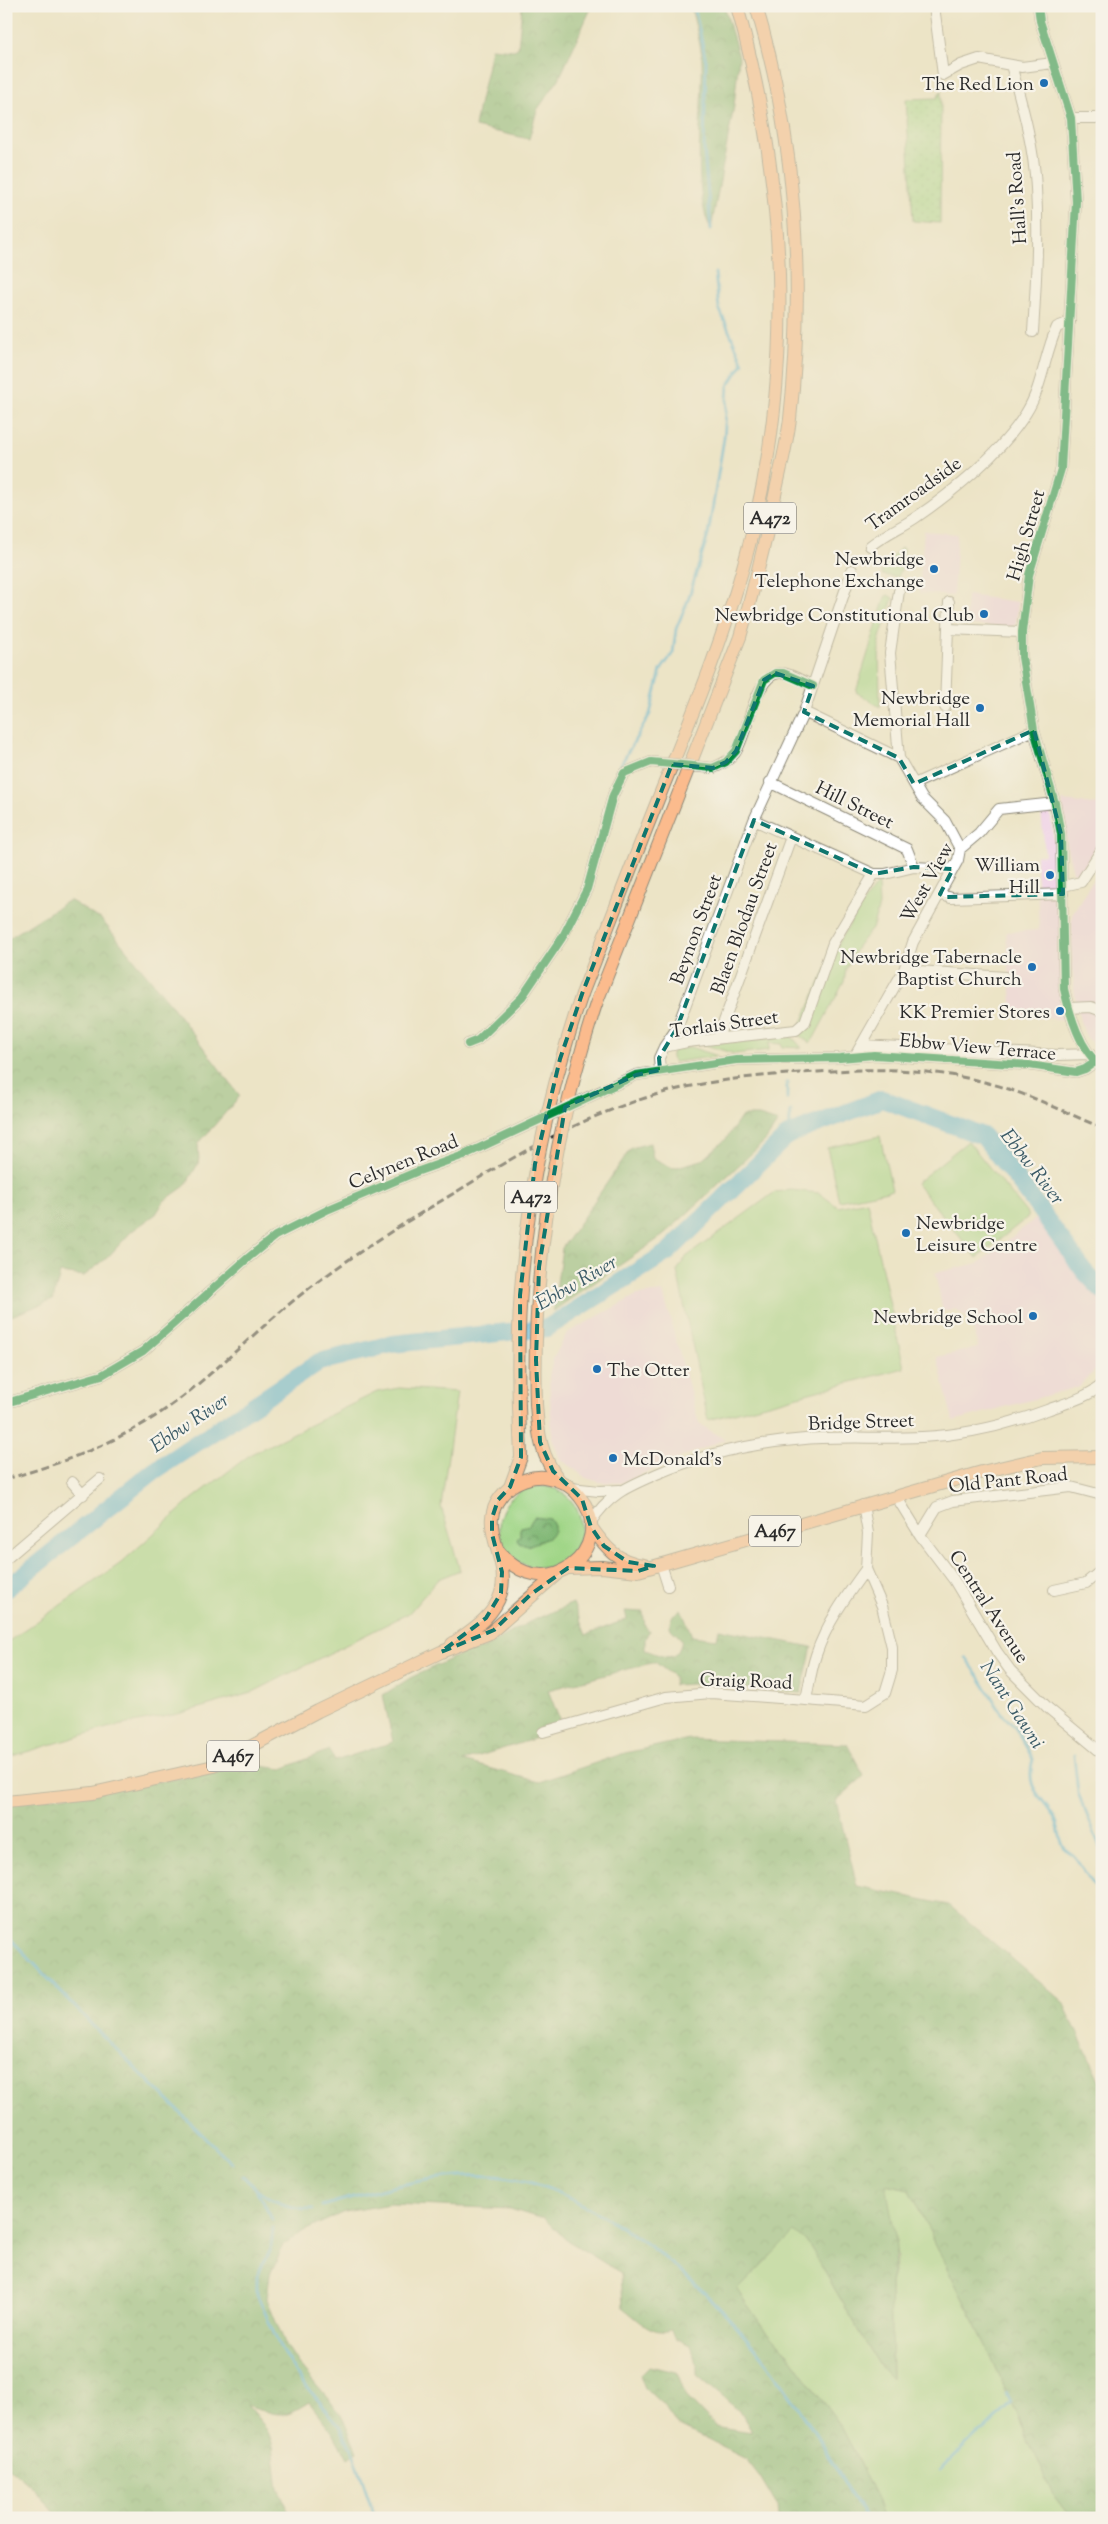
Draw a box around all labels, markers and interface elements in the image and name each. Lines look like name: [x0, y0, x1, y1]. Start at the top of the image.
place label: The Red Lion: [922, 72, 1034, 99]
marker: The Red Lion: [1038, 77, 1050, 89]
street label: Hall's Road: [1002, 150, 1035, 245]
street label: Tramroadside: [861, 451, 968, 539]
street label: High Street: [1001, 486, 1053, 585]
road number: A472: [744, 502, 796, 534]
place label: Newbridge Telephone Exchange: [755, 547, 924, 596]
marker: Newbridge Telephone Exchange: [928, 563, 940, 575]
place label: Newbridge Constitutional Club: [715, 603, 974, 630]
marker: Newbridge Constitutional Club: [978, 608, 990, 620]
place label: Newbridge Memorial Hall: [853, 686, 970, 735]
marker: Newbridge Memorial Hall: [974, 702, 986, 714]
street label: Hill Street: [810, 776, 898, 837]
street label: Blaen Blodau Street: [705, 838, 786, 999]
street label: West View: [895, 838, 961, 928]
place label: William Hill: [974, 853, 1040, 902]
marker: William Hill: [1044, 869, 1056, 881]
street label: Beynon Street: [665, 870, 730, 989]
place label: Newbridge Tabernacle Baptist Church: [840, 945, 1022, 994]
marker: Newbridge Tabernacle Baptist Church: [1026, 961, 1038, 973]
place label: KK Premier Stores: [899, 1000, 1050, 1027]
street label: Torlais Street: [668, 1004, 781, 1046]
marker: KK Premier Stores: [1054, 1005, 1066, 1017]
street label: Ebbw View Terrace: [898, 1028, 1057, 1069]
water label: Ebbw River: [992, 1123, 1070, 1212]
street label: Celynen Road: [345, 1129, 463, 1198]
road number: A472: [505, 1182, 557, 1212]
place label: Newbridge Leisure Centre: [916, 1211, 1037, 1260]
marker: Newbridge Leisure Centre: [900, 1227, 912, 1239]
water label: Ebbw River: [531, 1249, 623, 1319]
place label: Newbridge School: [873, 1305, 1023, 1332]
marker: Newbridge School: [1027, 1310, 1039, 1322]
place label: The Otter: [607, 1358, 689, 1385]
marker: The Otter: [591, 1363, 603, 1375]
water label: Ebbw River: [145, 1387, 236, 1461]
street label: Bridge Street: [808, 1408, 915, 1439]
place label: McDonald's: [623, 1447, 722, 1474]
marker: McDonald's: [607, 1452, 619, 1464]
street label: Old Pant Road: [947, 1462, 1069, 1501]
road number: A467: [749, 1515, 801, 1546]
street label: Central Avenue: [941, 1546, 1035, 1669]
water label: Nant Gawni: [971, 1655, 1050, 1755]
street label: Graig Road: [699, 1667, 793, 1698]
road number: A467: [207, 1740, 259, 1772]

